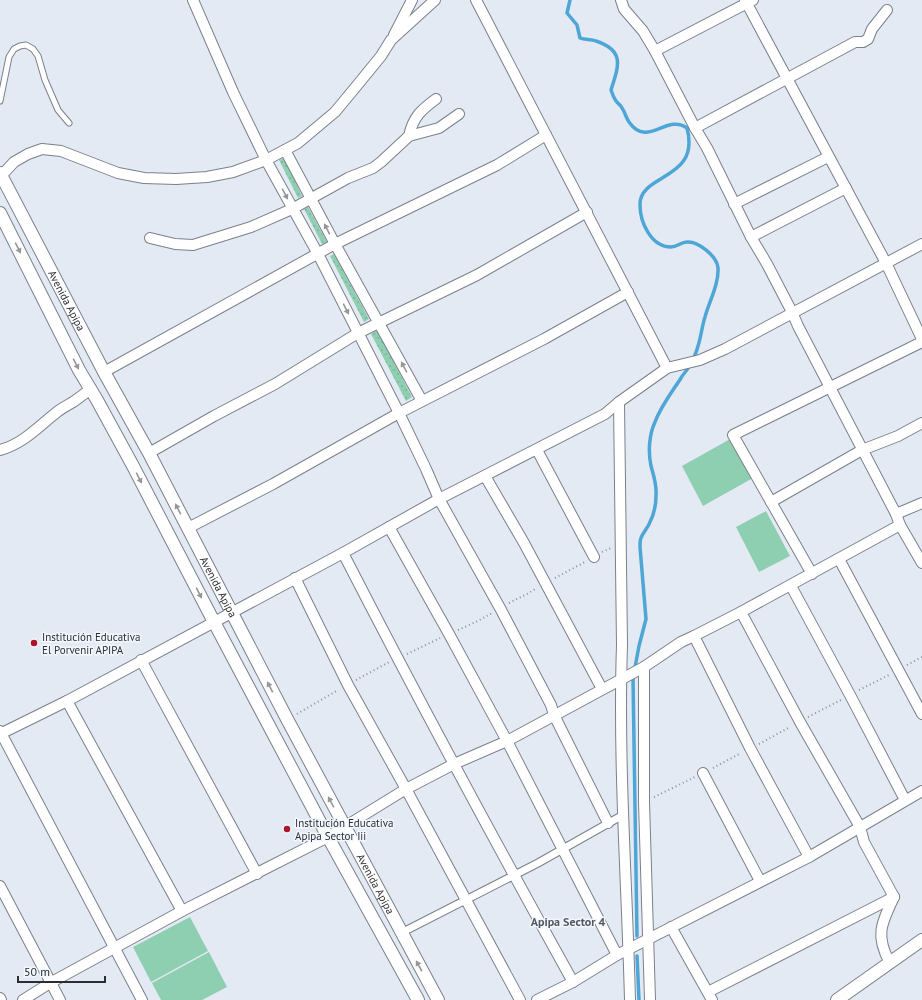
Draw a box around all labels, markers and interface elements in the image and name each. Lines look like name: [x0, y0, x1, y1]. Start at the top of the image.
one-way arrow: [281, 189, 288, 200]
one-way arrow: [324, 223, 330, 234]
one-way arrow: [15, 242, 21, 254]
street label: Avenida Apipa: [45, 268, 88, 333]
one-way arrow: [343, 304, 349, 315]
one-way arrow: [73, 358, 80, 370]
one-way arrow: [401, 361, 407, 373]
one-way arrow: [136, 472, 142, 484]
one-way arrow: [175, 504, 182, 515]
street label: Avenida Apipa: [197, 554, 240, 620]
one-way arrow: [196, 588, 202, 599]
place label: Institución Educativa El Porvenir APIPA: [42, 630, 141, 657]
marker: Institución Educativa El Porvenir APIPA: [29, 638, 39, 648]
one-way arrow: [267, 681, 274, 693]
one-way arrow: [328, 796, 334, 808]
place label: Institución Educativa Apipa Sector Iii: [295, 816, 394, 843]
marker: Institución Educativa Apipa Sector Iii: [282, 824, 292, 834]
street label: Avenida Apipa: [354, 851, 398, 916]
district label: Apipa Sector 4: [531, 914, 606, 929]
scale bar: [18, 958, 105, 984]
one-way arrow: [416, 960, 423, 972]
text: 50 m: [24, 964, 50, 979]

